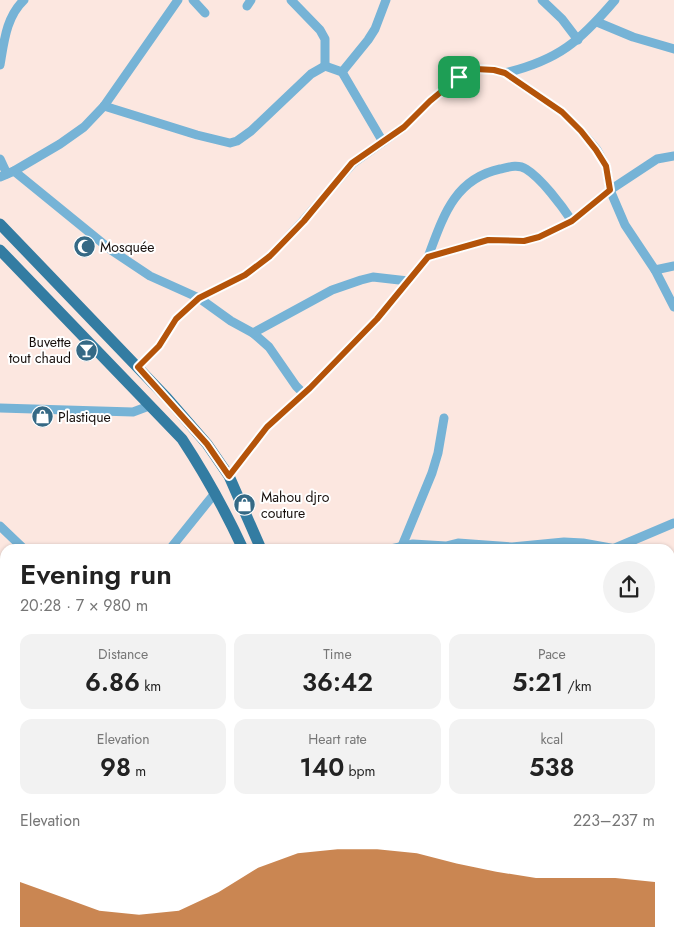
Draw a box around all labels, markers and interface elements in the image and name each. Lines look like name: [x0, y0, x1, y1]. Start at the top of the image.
pin: [438, 56, 480, 98]
icon: arrive: [445, 63, 473, 91]
mosque icon: Mosquée: [72, 235, 96, 259]
place label: Mosquée: [100, 237, 154, 257]
place label: Buvette tout chaud: [9, 332, 71, 368]
bar icon: Buvette tout chaud: [75, 338, 99, 362]
shop icon: Plastique: [30, 405, 54, 429]
place label: Plastique: [58, 407, 111, 427]
place label: Mahou djro couture: [261, 487, 330, 523]
shop icon: Mahou djro couture: [233, 493, 257, 517]
text: Evening run: [20, 554, 172, 595]
button: share: [603, 561, 655, 613]
text: 20:28 · 7 × 980 m: [20, 594, 148, 617]
text: Distance: [98, 644, 148, 664]
text: Time: [323, 644, 352, 664]
text: Pace: [538, 644, 566, 664]
text: 6.86: [85, 664, 140, 700]
text: 36:42: [302, 664, 373, 700]
text: 5:21: [512, 664, 563, 700]
text: km: [140, 676, 161, 696]
text: /km: [563, 676, 592, 696]
text: Elevation: [97, 729, 150, 749]
text: Heart rate: [308, 729, 367, 749]
text: kcal: [541, 729, 563, 749]
text: 98: [100, 749, 131, 785]
text: 140: [299, 749, 344, 785]
text: 538: [529, 749, 575, 785]
text: m: [131, 761, 146, 781]
text: bpm: [344, 761, 375, 781]
text: Elevation: [20, 809, 80, 832]
text: 223–237 m: [573, 809, 655, 832]

